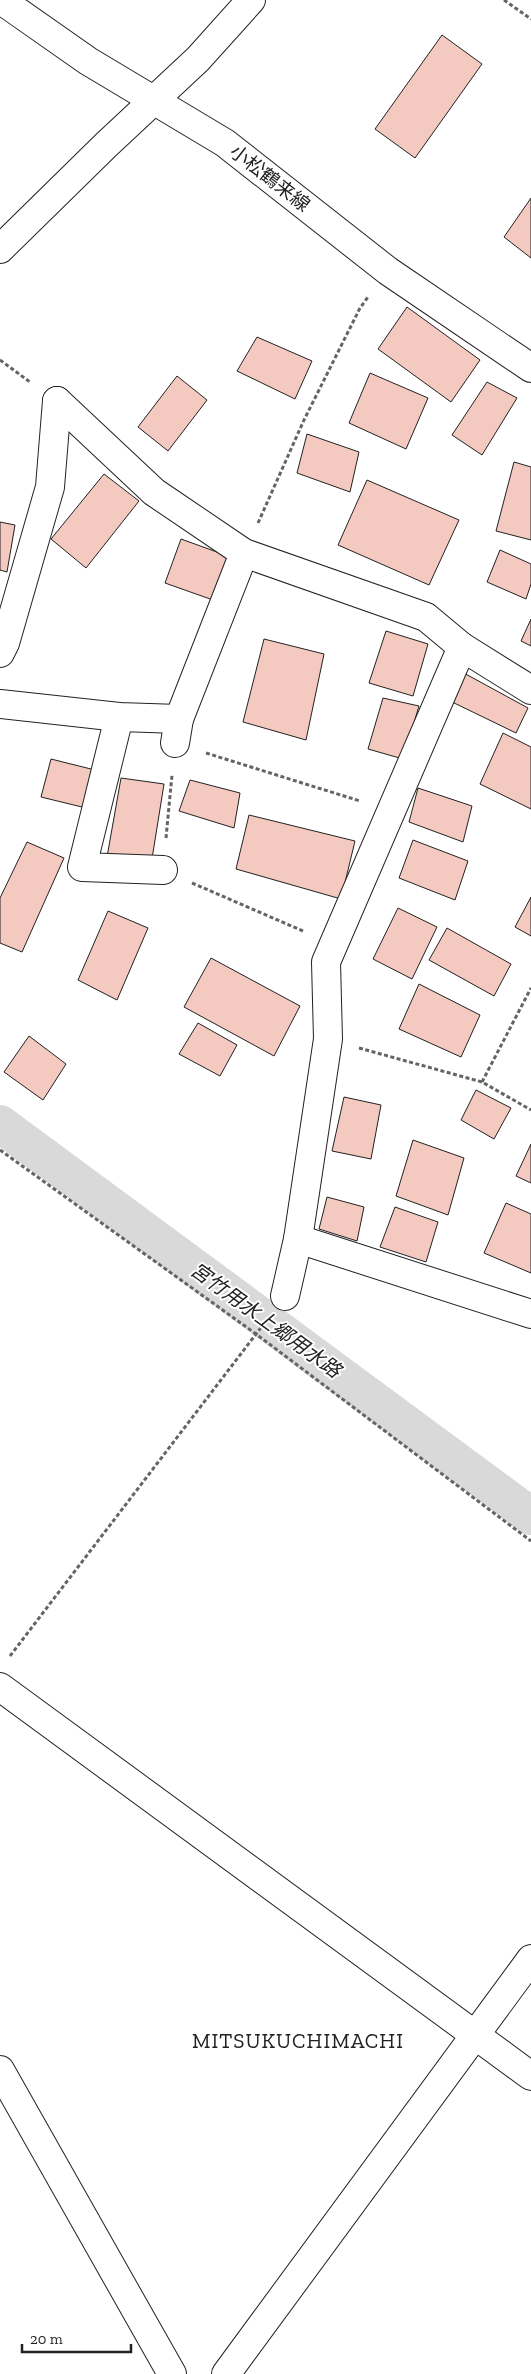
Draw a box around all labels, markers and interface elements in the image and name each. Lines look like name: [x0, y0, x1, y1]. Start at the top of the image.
street label: 小松鶴来線: [225, 140, 315, 216]
water label: 宮竹用水上郷用水路: [186, 1257, 347, 1384]
district label: MITSUKUCHIMACHI: [192, 2028, 404, 2053]
scale bar: [22, 2322, 131, 2354]
text: 20 m: [30, 2330, 63, 2348]

